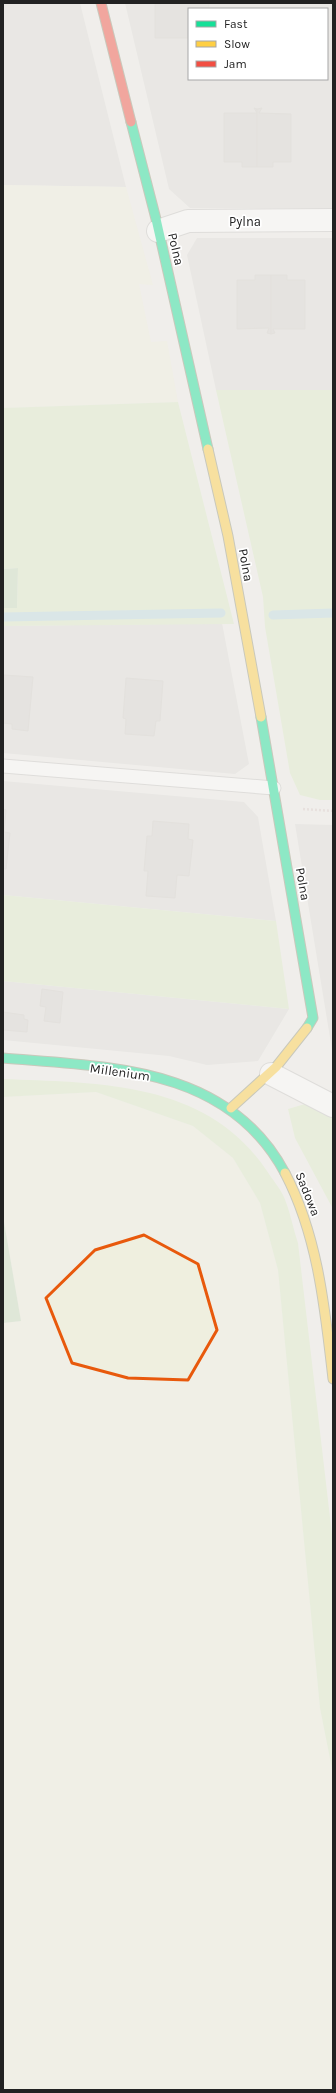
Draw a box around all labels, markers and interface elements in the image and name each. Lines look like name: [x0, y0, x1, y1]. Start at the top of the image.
legend: [188, 8, 328, 80]
text: Fast: [224, 17, 248, 31]
text: Slow: [224, 37, 250, 51]
text: Jam: [224, 57, 247, 71]
street label: Pylna: [229, 214, 261, 229]
street label: Polna: [165, 231, 187, 267]
street label: Polna: [236, 547, 256, 583]
street label: Polna: [293, 866, 313, 902]
street label: Millenium: [89, 1060, 151, 1084]
street label: Sadowa: [292, 1170, 324, 1218]

